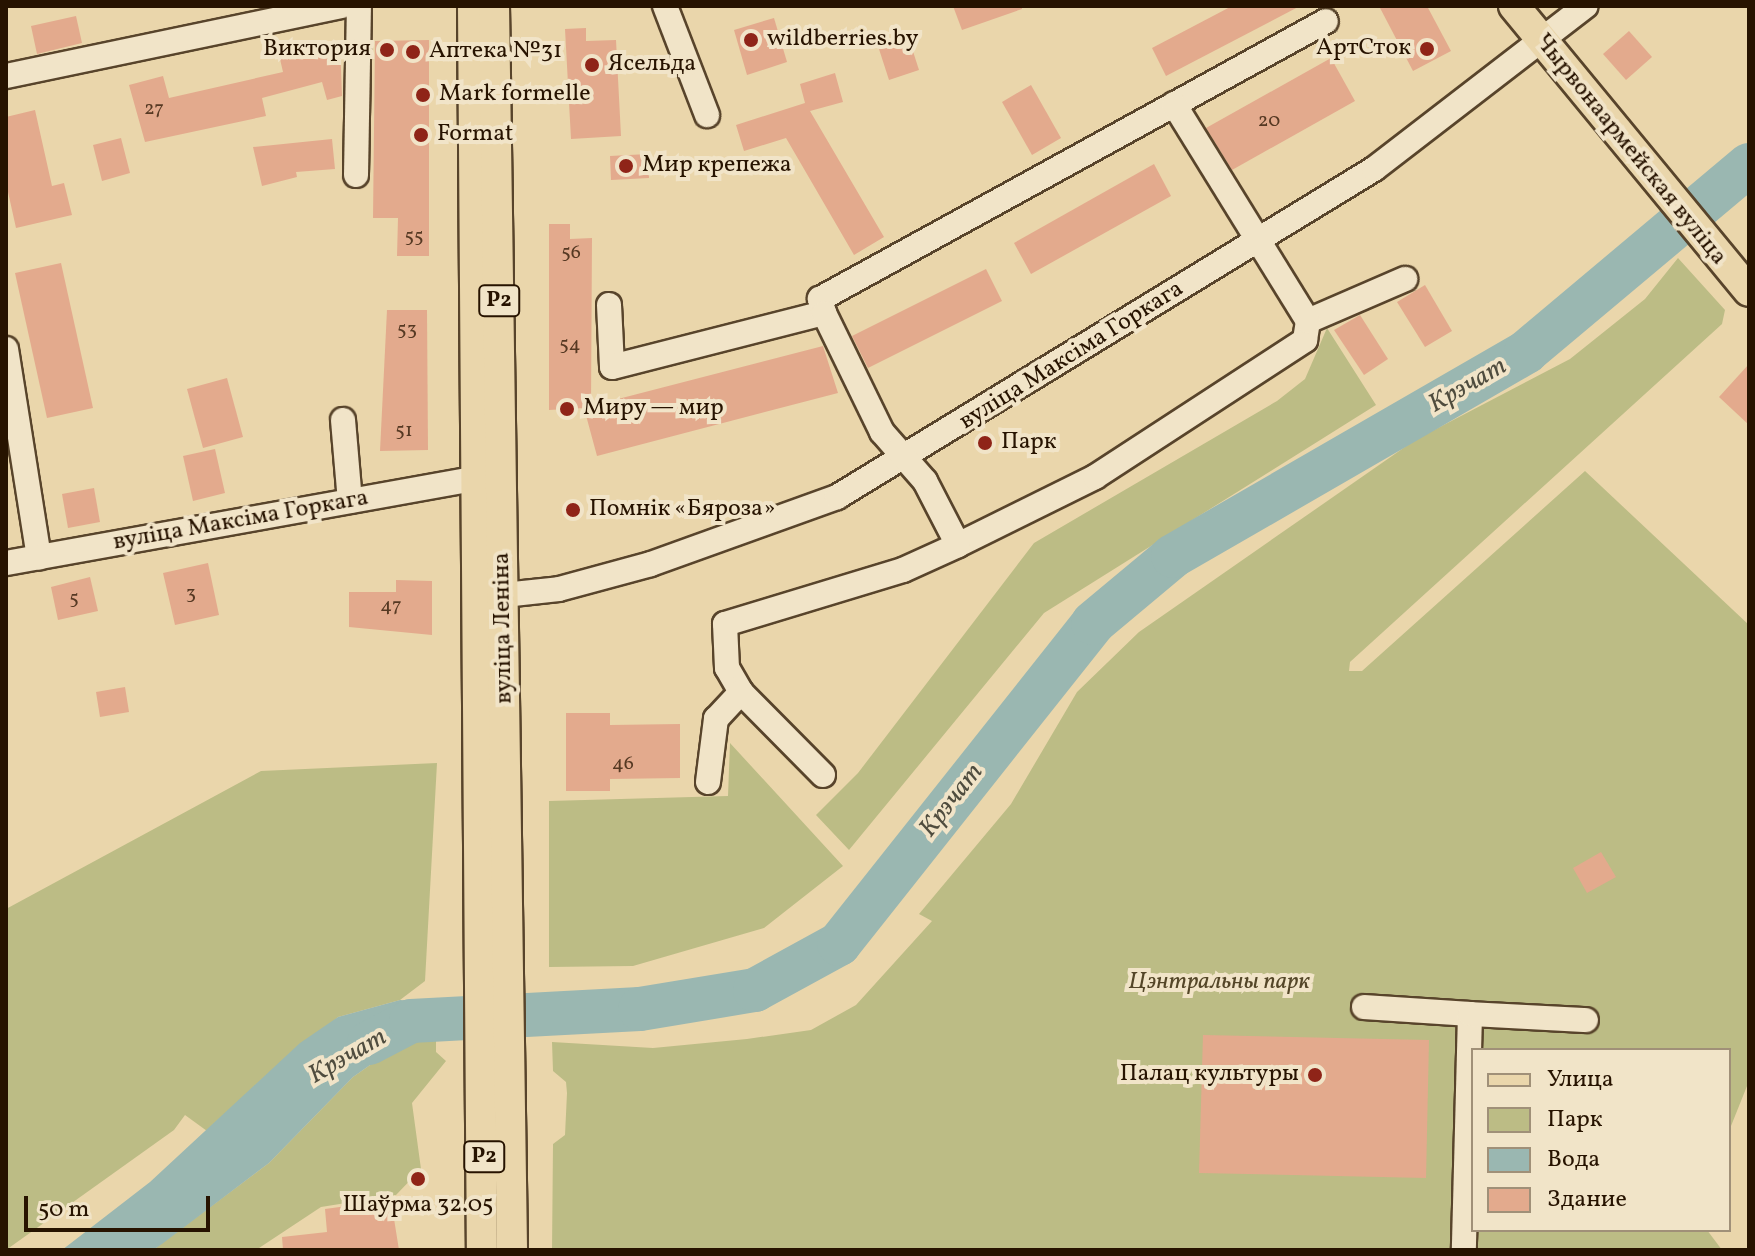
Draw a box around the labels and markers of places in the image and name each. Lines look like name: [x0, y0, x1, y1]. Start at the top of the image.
place label: wildberries.by: [767, 26, 919, 54]
marker: wildberries.by: [742, 31, 760, 49]
place label: АртСток: [1316, 35, 1411, 63]
place label: Виктория: [263, 36, 371, 64]
place label: Аптека №31: [429, 38, 562, 66]
marker: АртСток: [1418, 40, 1436, 58]
marker: Виктория: [378, 41, 396, 59]
marker: Аптека №31: [404, 43, 422, 61]
place label: Ясельда: [608, 51, 696, 79]
marker: Ясельда: [583, 56, 601, 74]
place label: Mark formelle: [439, 81, 591, 109]
marker: Mark formelle: [414, 86, 432, 104]
place label: Format: [437, 121, 513, 149]
marker: Format: [412, 126, 430, 144]
place label: Мир крепежа: [642, 152, 792, 180]
marker: Мир крепежа: [617, 157, 635, 175]
place label: Миру — мир: [583, 395, 725, 423]
marker: Миру — мир: [558, 400, 576, 418]
place label: Парк: [1001, 429, 1057, 457]
marker: Парк: [976, 434, 994, 452]
place label: Помнік «Бяроза»: [589, 496, 776, 524]
marker: Помнік «Бяроза»: [564, 501, 582, 519]
place label: Палац культуры: [1120, 1061, 1299, 1089]
marker: Палац культуры: [1306, 1066, 1324, 1084]
marker: Шаўрма 32.05: [409, 1170, 427, 1188]
place label: Шаўрма 32.05: [342, 1192, 494, 1220]

